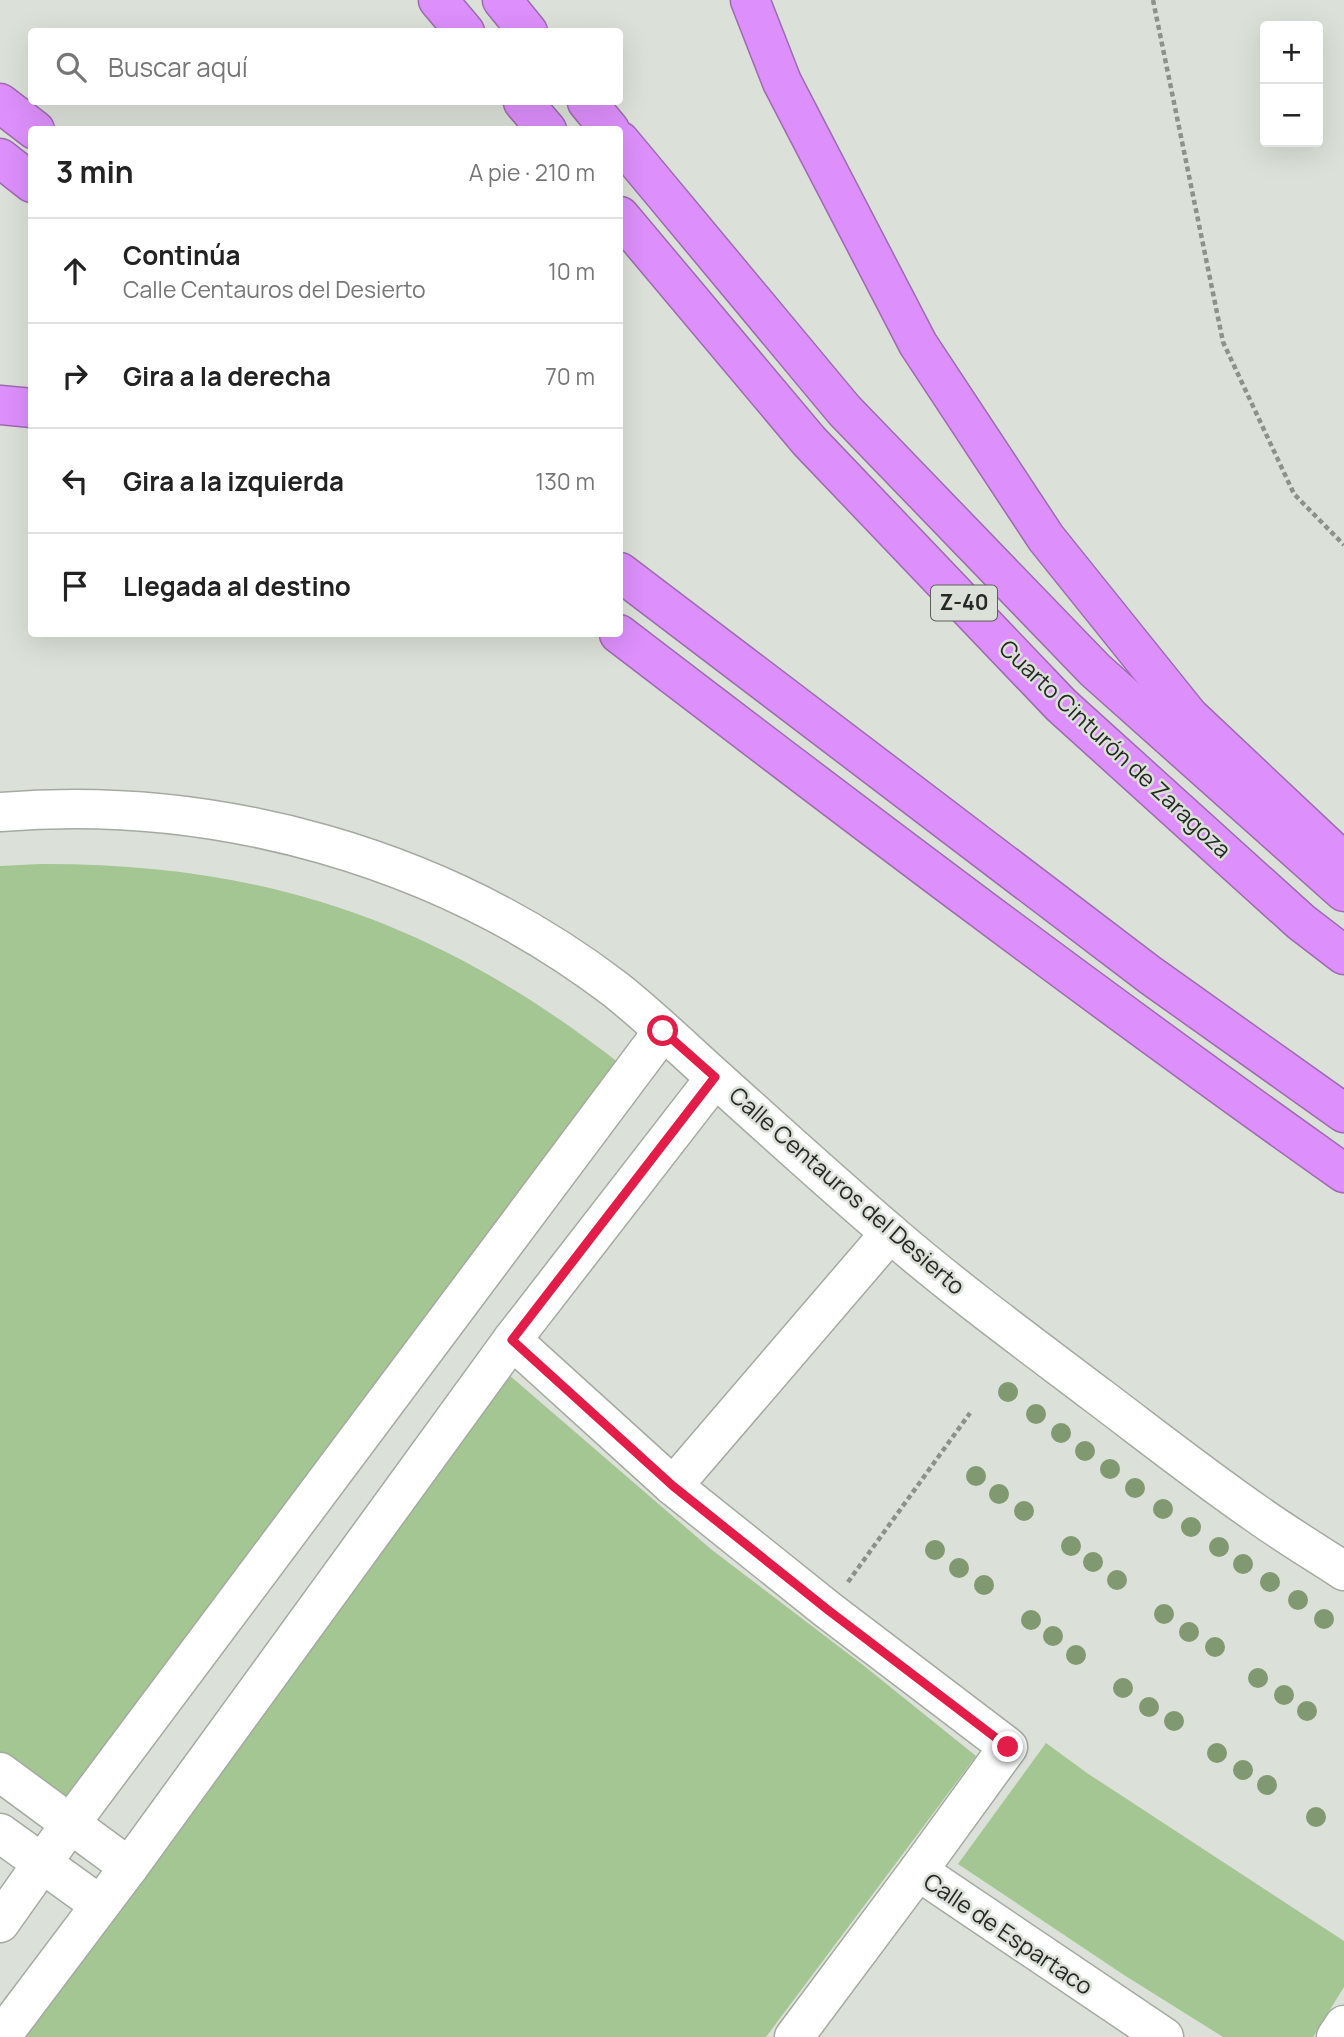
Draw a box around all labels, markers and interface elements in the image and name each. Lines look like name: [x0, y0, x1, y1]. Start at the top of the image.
map controls: [1260, 21, 1323, 147]
button: +: [1260, 21, 1323, 84]
search box: [28, 28, 623, 105]
icon: search: [52, 48, 90, 86]
text: Buscar aquí: [108, 49, 248, 85]
button: −: [1260, 84, 1323, 147]
text: 3 min: [56, 151, 134, 192]
text: A pie · 210 m: [469, 156, 595, 188]
text: Continúa: [123, 237, 241, 273]
icon: ahead: [56, 252, 94, 290]
text: 10 m: [548, 255, 595, 287]
text: Calle Centauros del Desierto: [123, 273, 426, 305]
icon: right: [56, 357, 94, 395]
text: Gira a la derecha: [123, 358, 331, 394]
text: 70 m: [545, 360, 595, 392]
icon: left: [56, 462, 94, 500]
text: Gira a la izquierda: [123, 463, 344, 499]
text: 130 m: [535, 465, 595, 497]
icon: arrive: [56, 567, 94, 605]
text: Llegada al destino: [123, 568, 351, 604]
road number: Z-40: [931, 586, 997, 620]
street label: Cuarto Cinturón de Zaragoza: [993, 632, 1239, 865]
route start: [647, 1015, 678, 1046]
street label: Calle Centauros del Desierto: [723, 1079, 972, 1302]
route end: [992, 1731, 1023, 1762]
street label: Calle de Espartaco: [918, 1865, 1099, 2002]

